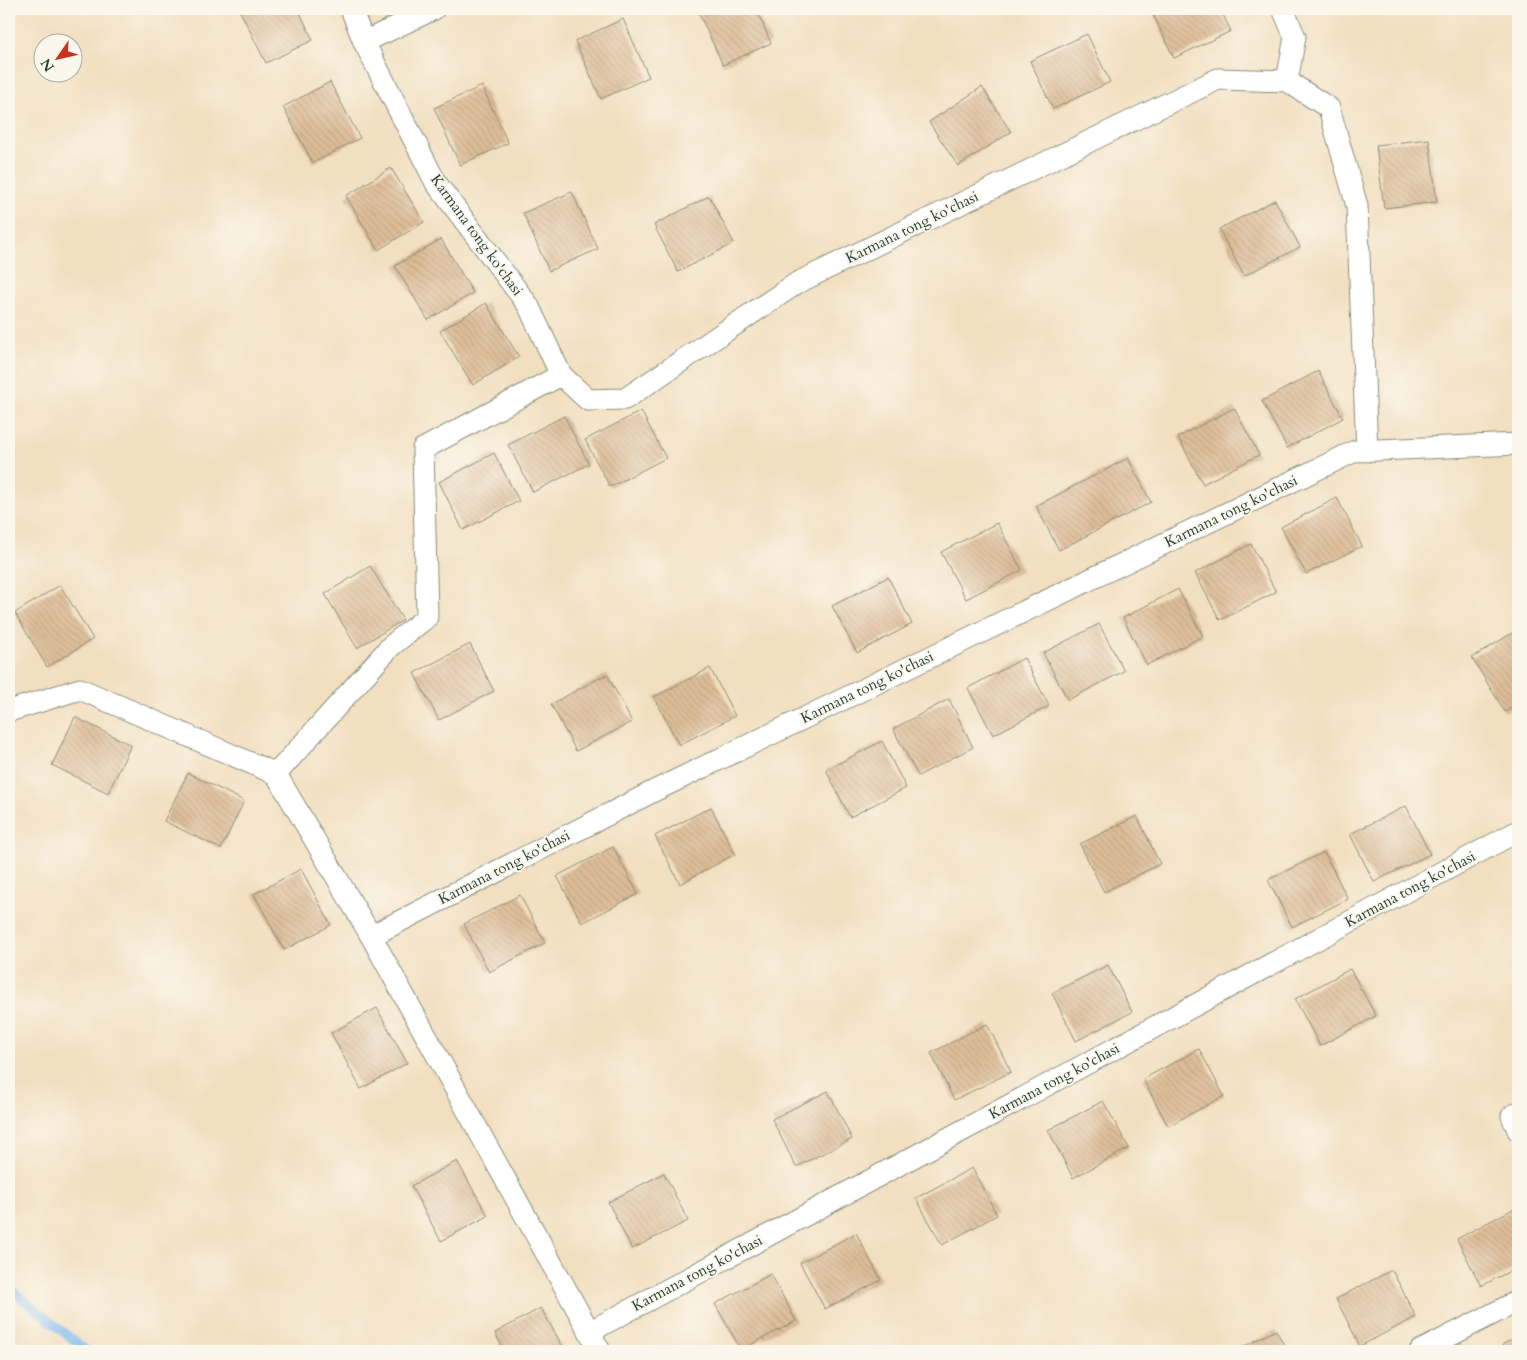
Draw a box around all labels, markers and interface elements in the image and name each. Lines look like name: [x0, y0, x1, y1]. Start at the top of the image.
north arrow: [32, 32, 82, 82]
text: N: [36, 55, 59, 75]
street label: Karmana tong ko'chasi: [426, 170, 528, 300]
street label: Karmana tong ko'chasi: [842, 186, 982, 268]
street label: Karmana tong ko'chasi: [1161, 470, 1301, 552]
street label: Karmana tong ko'chasi: [797, 646, 937, 728]
street label: Karmana tong ko'chasi: [435, 825, 573, 909]
street label: Karmana tong ko'chasi: [1341, 846, 1479, 932]
street label: Karmana tong ko'chasi: [985, 1038, 1123, 1124]
street label: Karmana tong ko'chasi: [628, 1230, 766, 1316]

